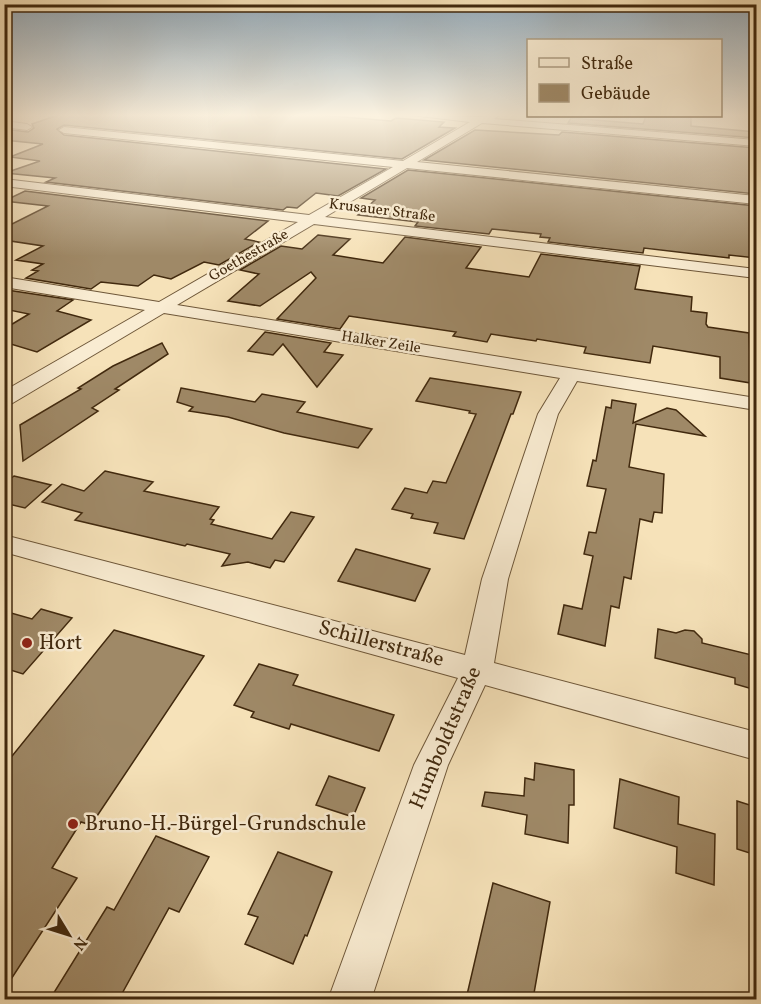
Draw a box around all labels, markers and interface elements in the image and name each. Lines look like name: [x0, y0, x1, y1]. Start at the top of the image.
legend: [527, 39, 722, 117]
text: Straße: [581, 52, 633, 77]
text: Gebäude: [581, 82, 650, 107]
street label: Krusauer Straße: [328, 194, 436, 228]
street label: Goethestraße: [205, 225, 293, 287]
street label: Halker Zeile: [340, 326, 422, 360]
street label: Schillerstraße: [315, 613, 447, 675]
place label: Hort: [39, 629, 82, 658]
marker: Hort: [20, 636, 34, 650]
street label: Humboldtstraße: [403, 662, 489, 814]
place label: Bruno-H.-Bürgel-Grundschule: [85, 810, 366, 839]
marker: Bruno-H.-Bürgel-Grundschule: [66, 817, 80, 831]
north arrow: [39, 905, 99, 965]
text: N: [67, 932, 91, 955]

